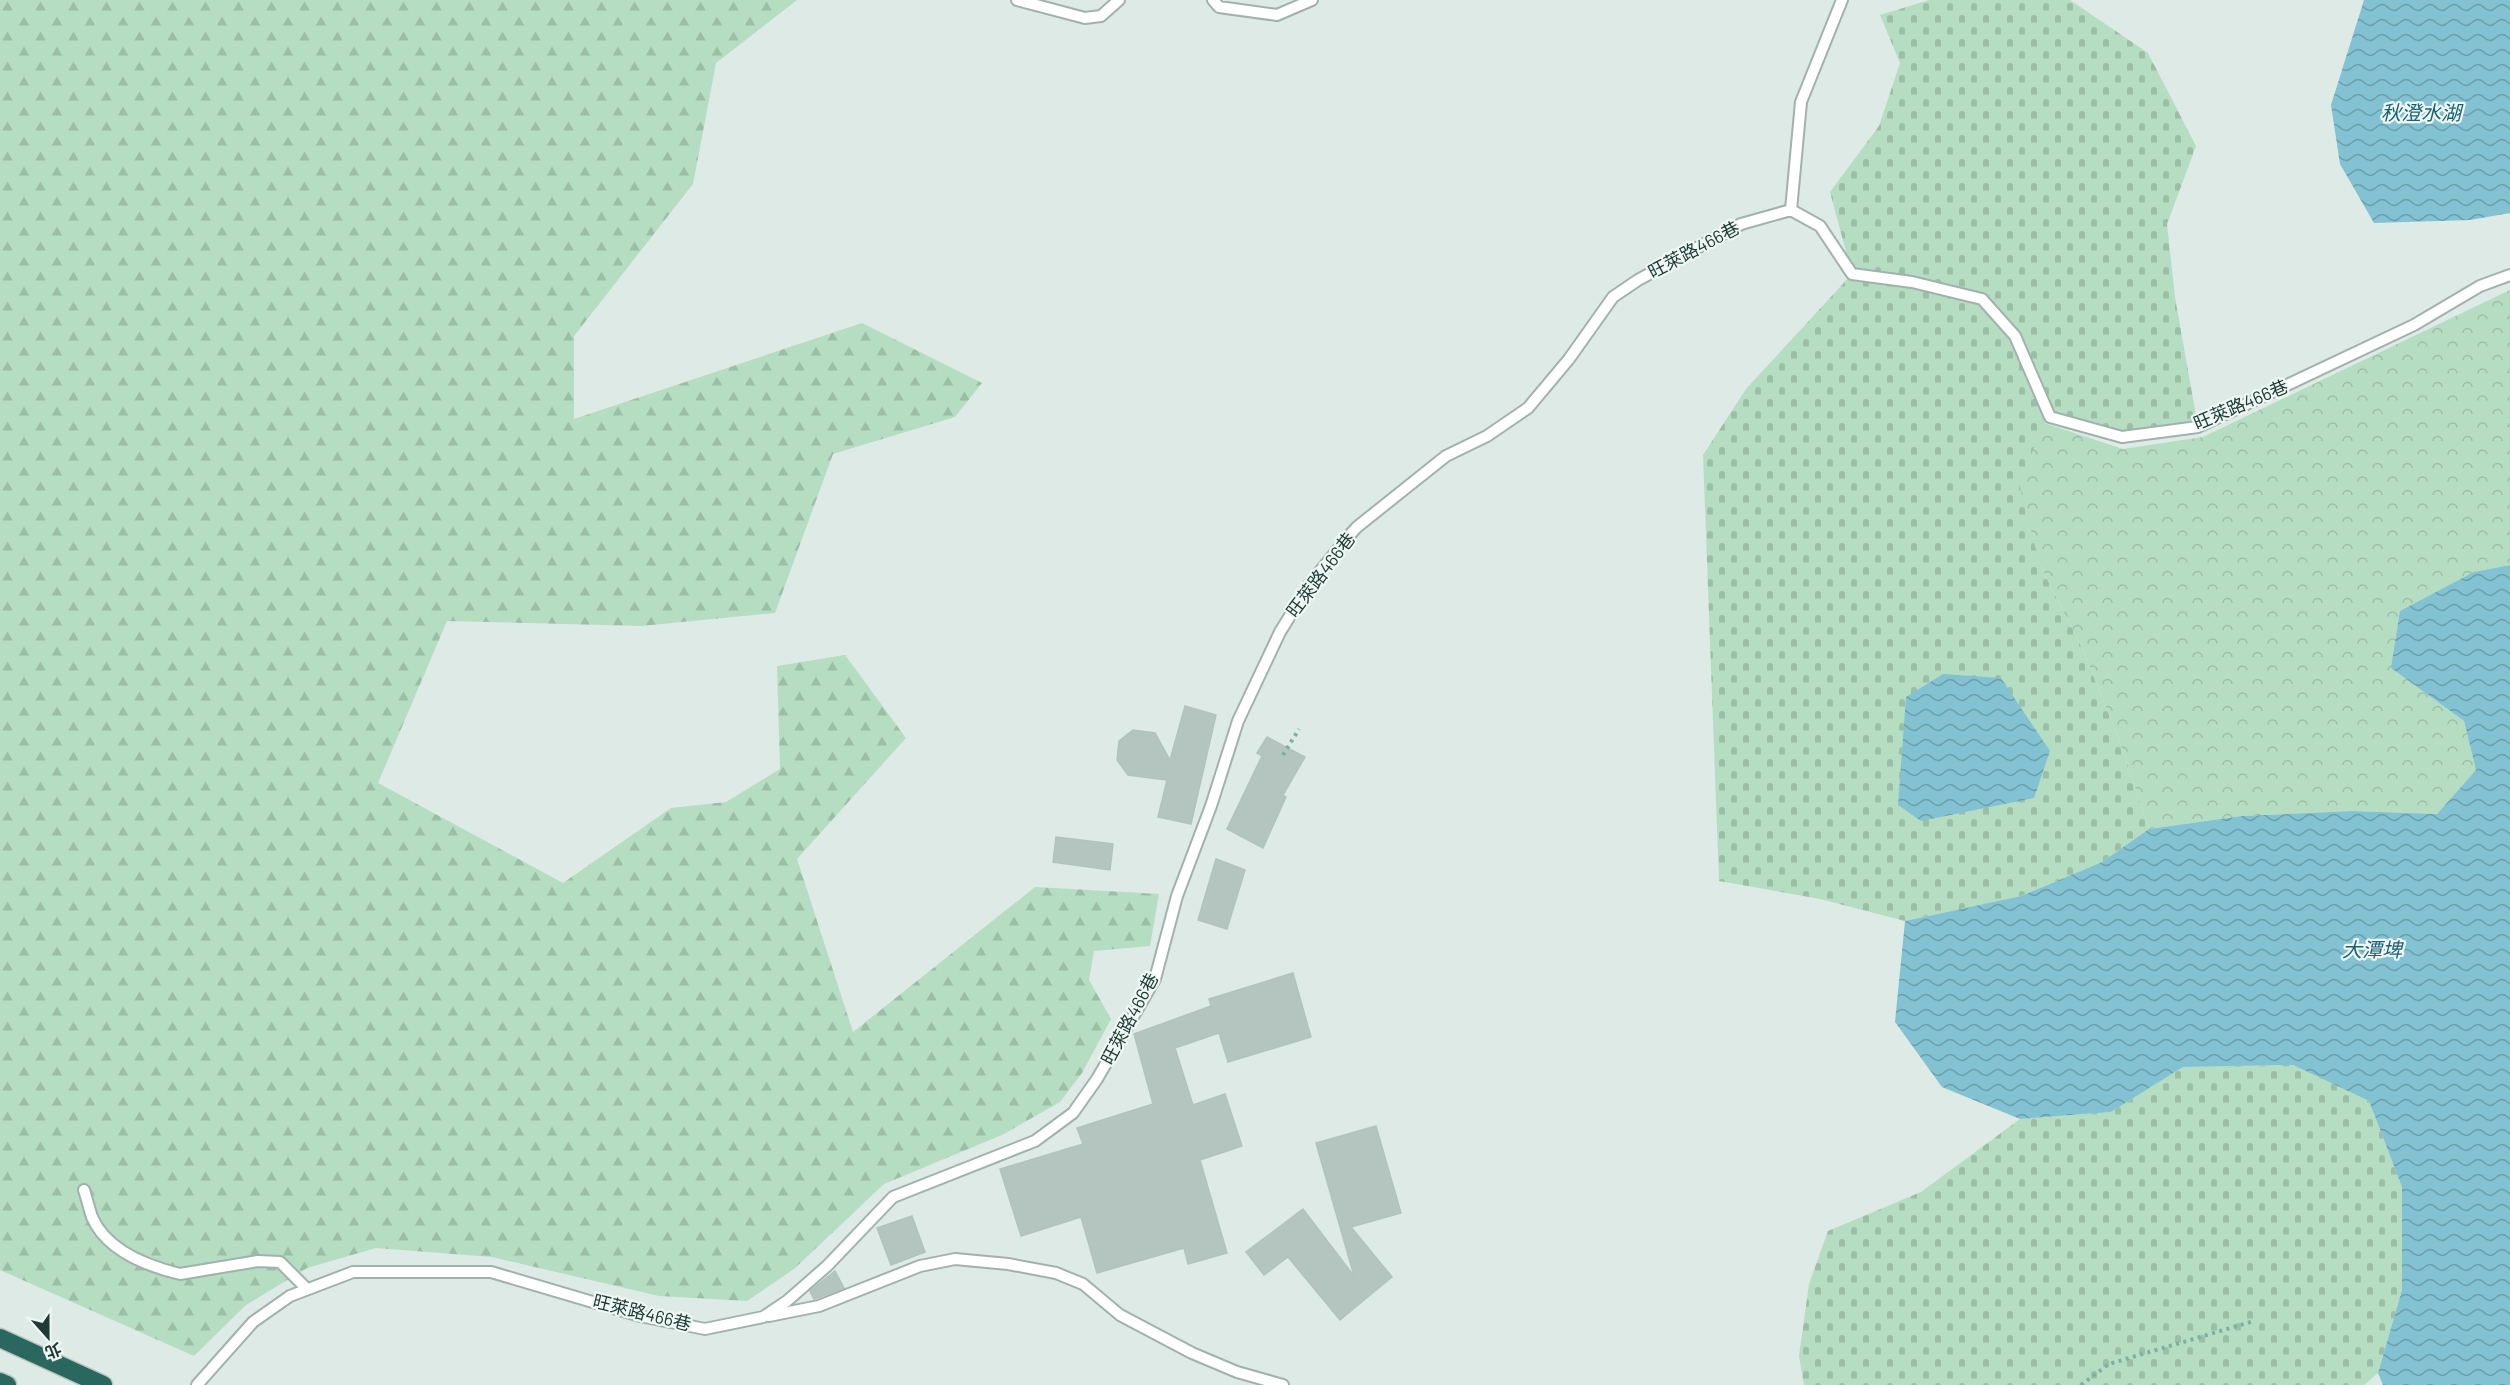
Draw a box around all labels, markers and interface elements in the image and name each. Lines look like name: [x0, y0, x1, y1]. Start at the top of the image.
water label: 秋澄水湖: [2381, 100, 2464, 124]
street label: 旺萊路466巷: [1644, 216, 1743, 282]
street label: 旺萊路466巷: [2190, 374, 2291, 434]
street label: 旺萊路466巷: [1281, 528, 1359, 621]
water label: 大潭埤: [2342, 937, 2404, 961]
street label: 旺萊路466巷: [1096, 969, 1162, 1068]
street label: 旺萊路466巷: [591, 1289, 694, 1335]
north arrow: [18, 1307, 78, 1367]
text: 北: [43, 1340, 64, 1363]

